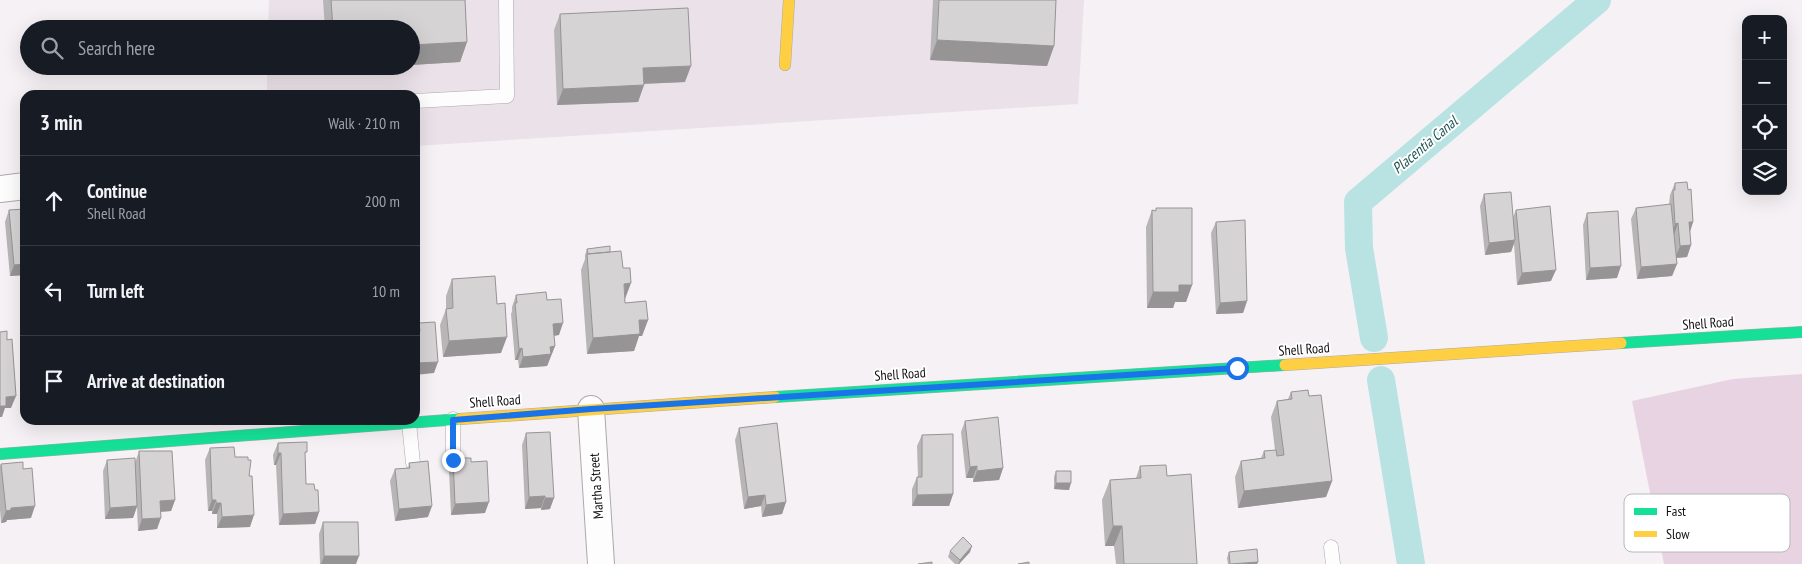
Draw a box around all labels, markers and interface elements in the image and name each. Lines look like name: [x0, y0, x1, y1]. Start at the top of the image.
map controls: [1742, 15, 1787, 195]
button: +: [1742, 15, 1787, 60]
search box: [20, 20, 420, 75]
icon: search: [38, 34, 66, 62]
text: Search here: [78, 36, 155, 60]
button: −: [1742, 60, 1787, 105]
button: locate: [1742, 105, 1787, 150]
text: 3 min: [40, 109, 82, 136]
water label: Placentia Canal: [1388, 111, 1462, 177]
text: Walk · 210 m: [328, 113, 400, 133]
button: layers: [1742, 150, 1787, 195]
text: Continue: [87, 179, 147, 203]
icon: ahead: [40, 187, 68, 215]
text: 200 m: [365, 191, 400, 211]
text: Shell Road: [87, 203, 146, 223]
icon: left: [40, 277, 68, 305]
text: Turn left: [87, 279, 144, 303]
text: 10 m: [372, 281, 400, 301]
street label: Shell Road: [1682, 312, 1734, 334]
street label: Shell Road: [1278, 338, 1330, 360]
route start: [1226, 357, 1249, 380]
street label: Shell Road: [874, 363, 926, 385]
icon: arrive: [40, 367, 68, 395]
text: Arrive at destination: [87, 369, 225, 393]
street label: Shell Road: [469, 390, 521, 412]
route end: [442, 449, 465, 472]
street label: Martha Street: [585, 452, 607, 520]
legend: [1624, 494, 1790, 552]
text: Fast: [1666, 502, 1686, 520]
text: Slow: [1666, 525, 1690, 543]

